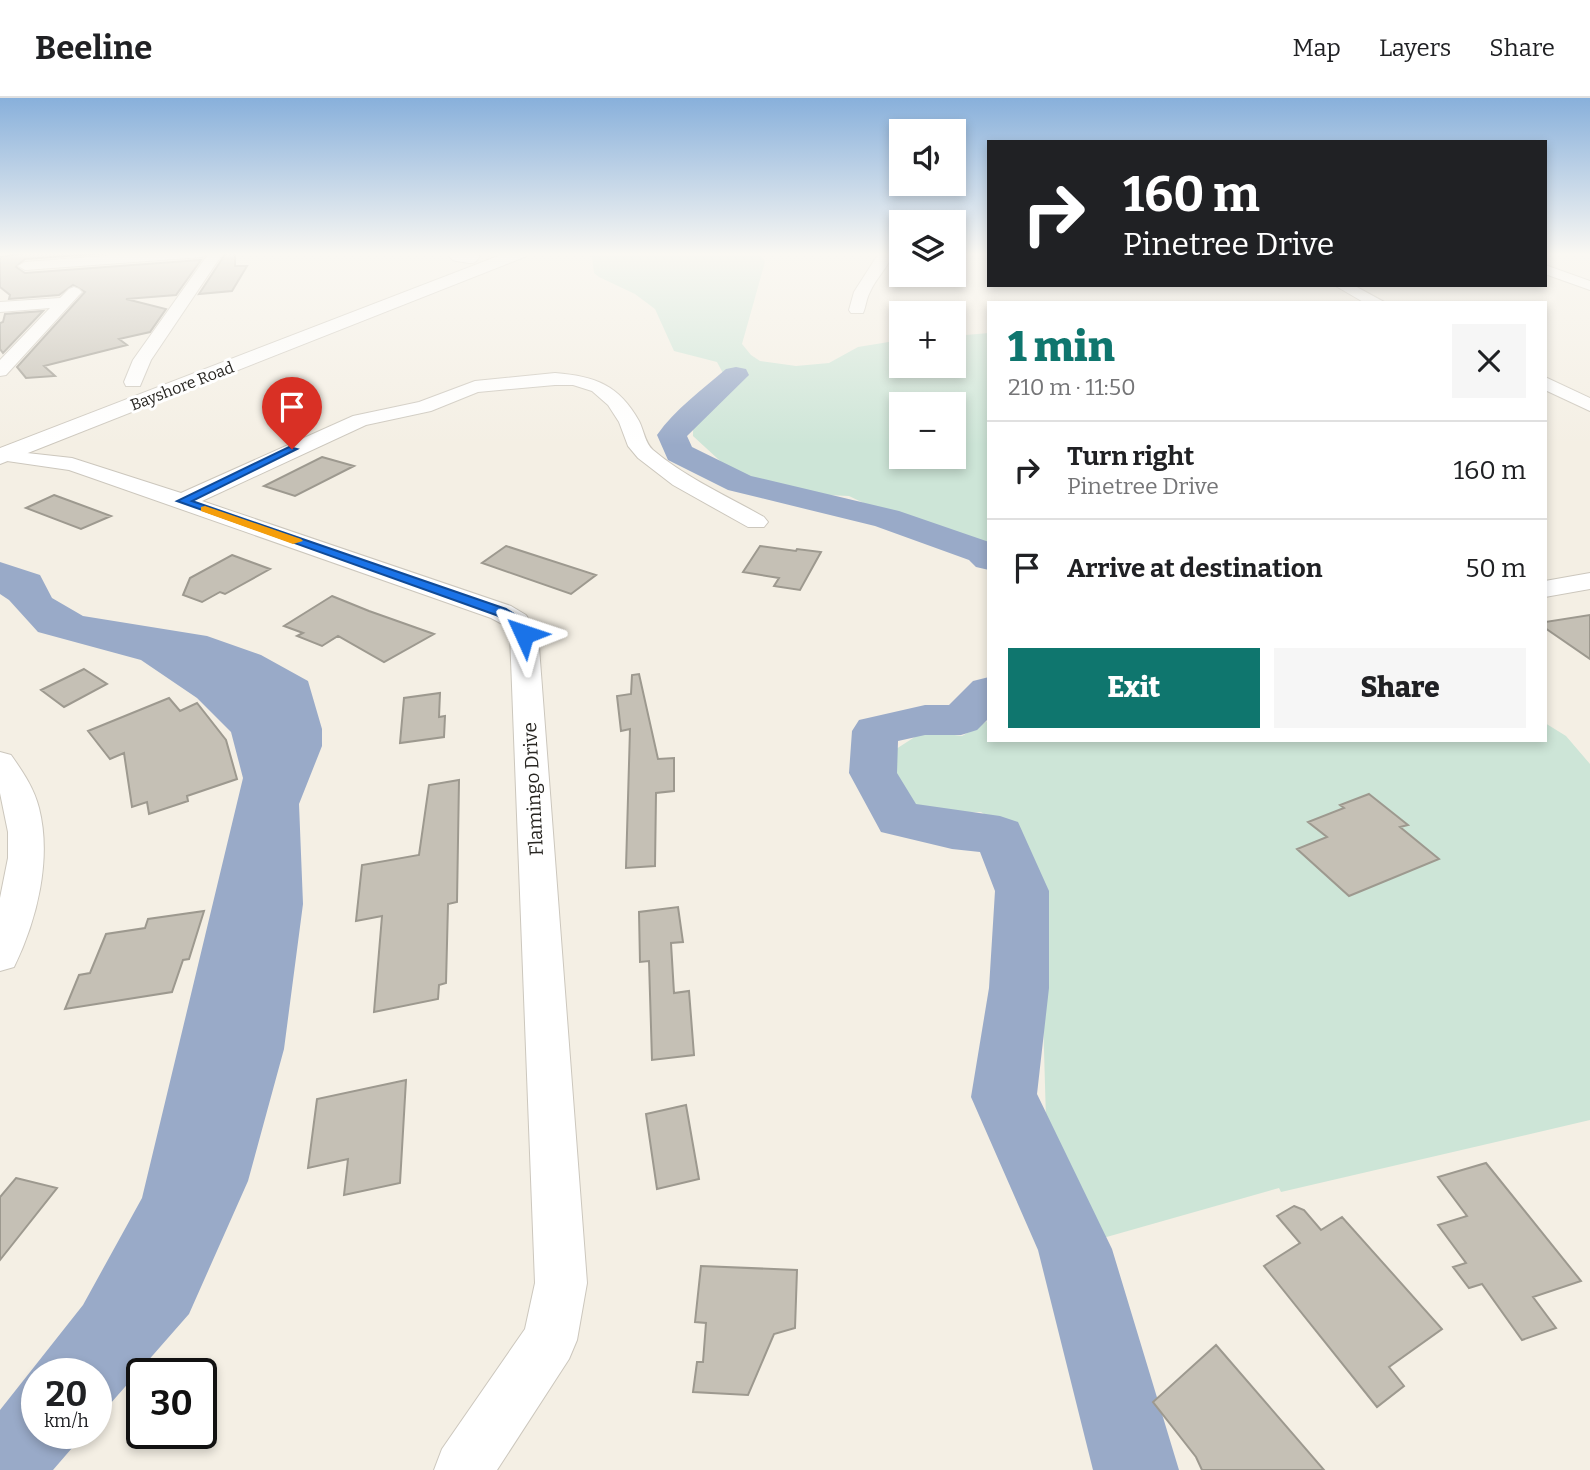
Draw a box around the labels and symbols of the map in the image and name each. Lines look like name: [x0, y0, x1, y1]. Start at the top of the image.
street label: Bayshore Road: [128, 357, 237, 414]
pin: [262, 377, 322, 449]
position arrow: [487, 597, 561, 671]
street label: Flamingo Drive: [518, 722, 548, 856]
speed limit sign: 30: [126, 1358, 217, 1449]

